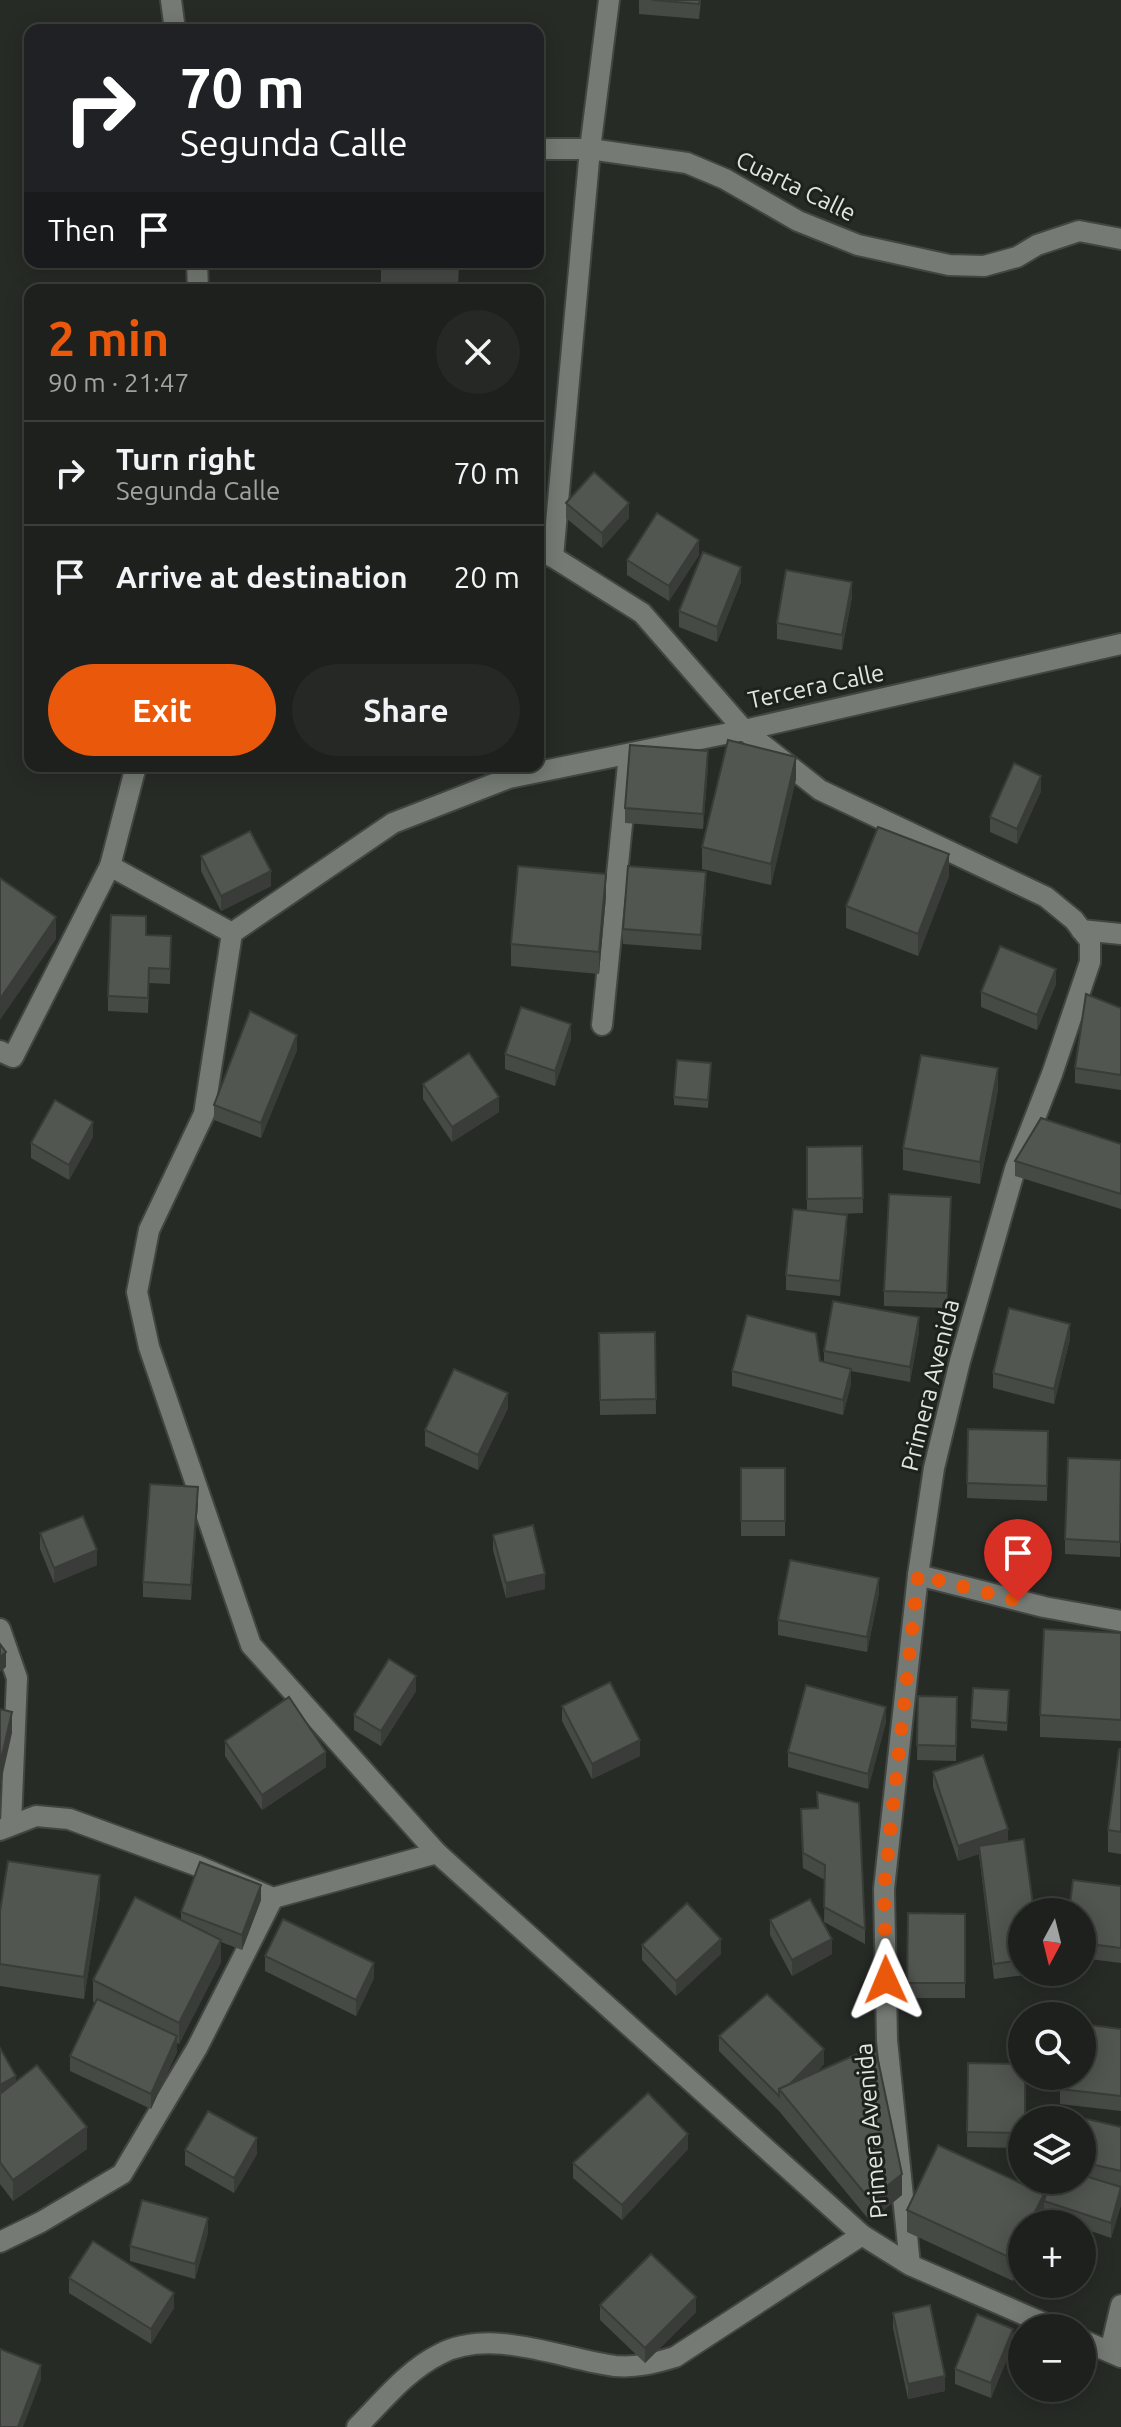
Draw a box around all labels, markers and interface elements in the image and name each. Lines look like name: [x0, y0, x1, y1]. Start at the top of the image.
icon: right: [48, 56, 152, 160]
text: 70 m: [180, 56, 305, 119]
text: Segunda Calle: [180, 122, 408, 163]
street label: Cuarta Calle: [732, 145, 860, 227]
icon: arrive: [132, 208, 176, 252]
text: Then: [48, 213, 116, 247]
button: close: [436, 310, 520, 394]
text: 2 min: [48, 311, 169, 365]
text: 90 m · 21:47: [48, 368, 189, 397]
text: Turn right: [116, 442, 256, 476]
icon: right: [48, 451, 92, 495]
text: 70 m: [453, 456, 520, 490]
text: Segunda Calle: [116, 476, 280, 505]
icon: arrive: [48, 555, 92, 599]
text: Arrive at destination: [116, 560, 408, 594]
text: 20 m: [453, 560, 520, 594]
street label: Tercera Calle: [745, 658, 887, 714]
button: Exit: [48, 664, 276, 756]
button: Share: [292, 664, 520, 756]
street label: Primera Avenida: [896, 1296, 964, 1474]
pin: [984, 1519, 1052, 1601]
icon: arrive: [996, 1531, 1040, 1575]
north arrow: [1008, 1898, 1096, 1986]
map controls: [1008, 1898, 1096, 2402]
position arrow: [844, 1938, 928, 2022]
button: search: [1008, 2002, 1096, 2090]
street label: Primera Avenida: [850, 2042, 892, 2220]
button: layers: [1008, 2106, 1096, 2194]
button: +: [1008, 2210, 1096, 2298]
button: −: [1008, 2314, 1096, 2402]

